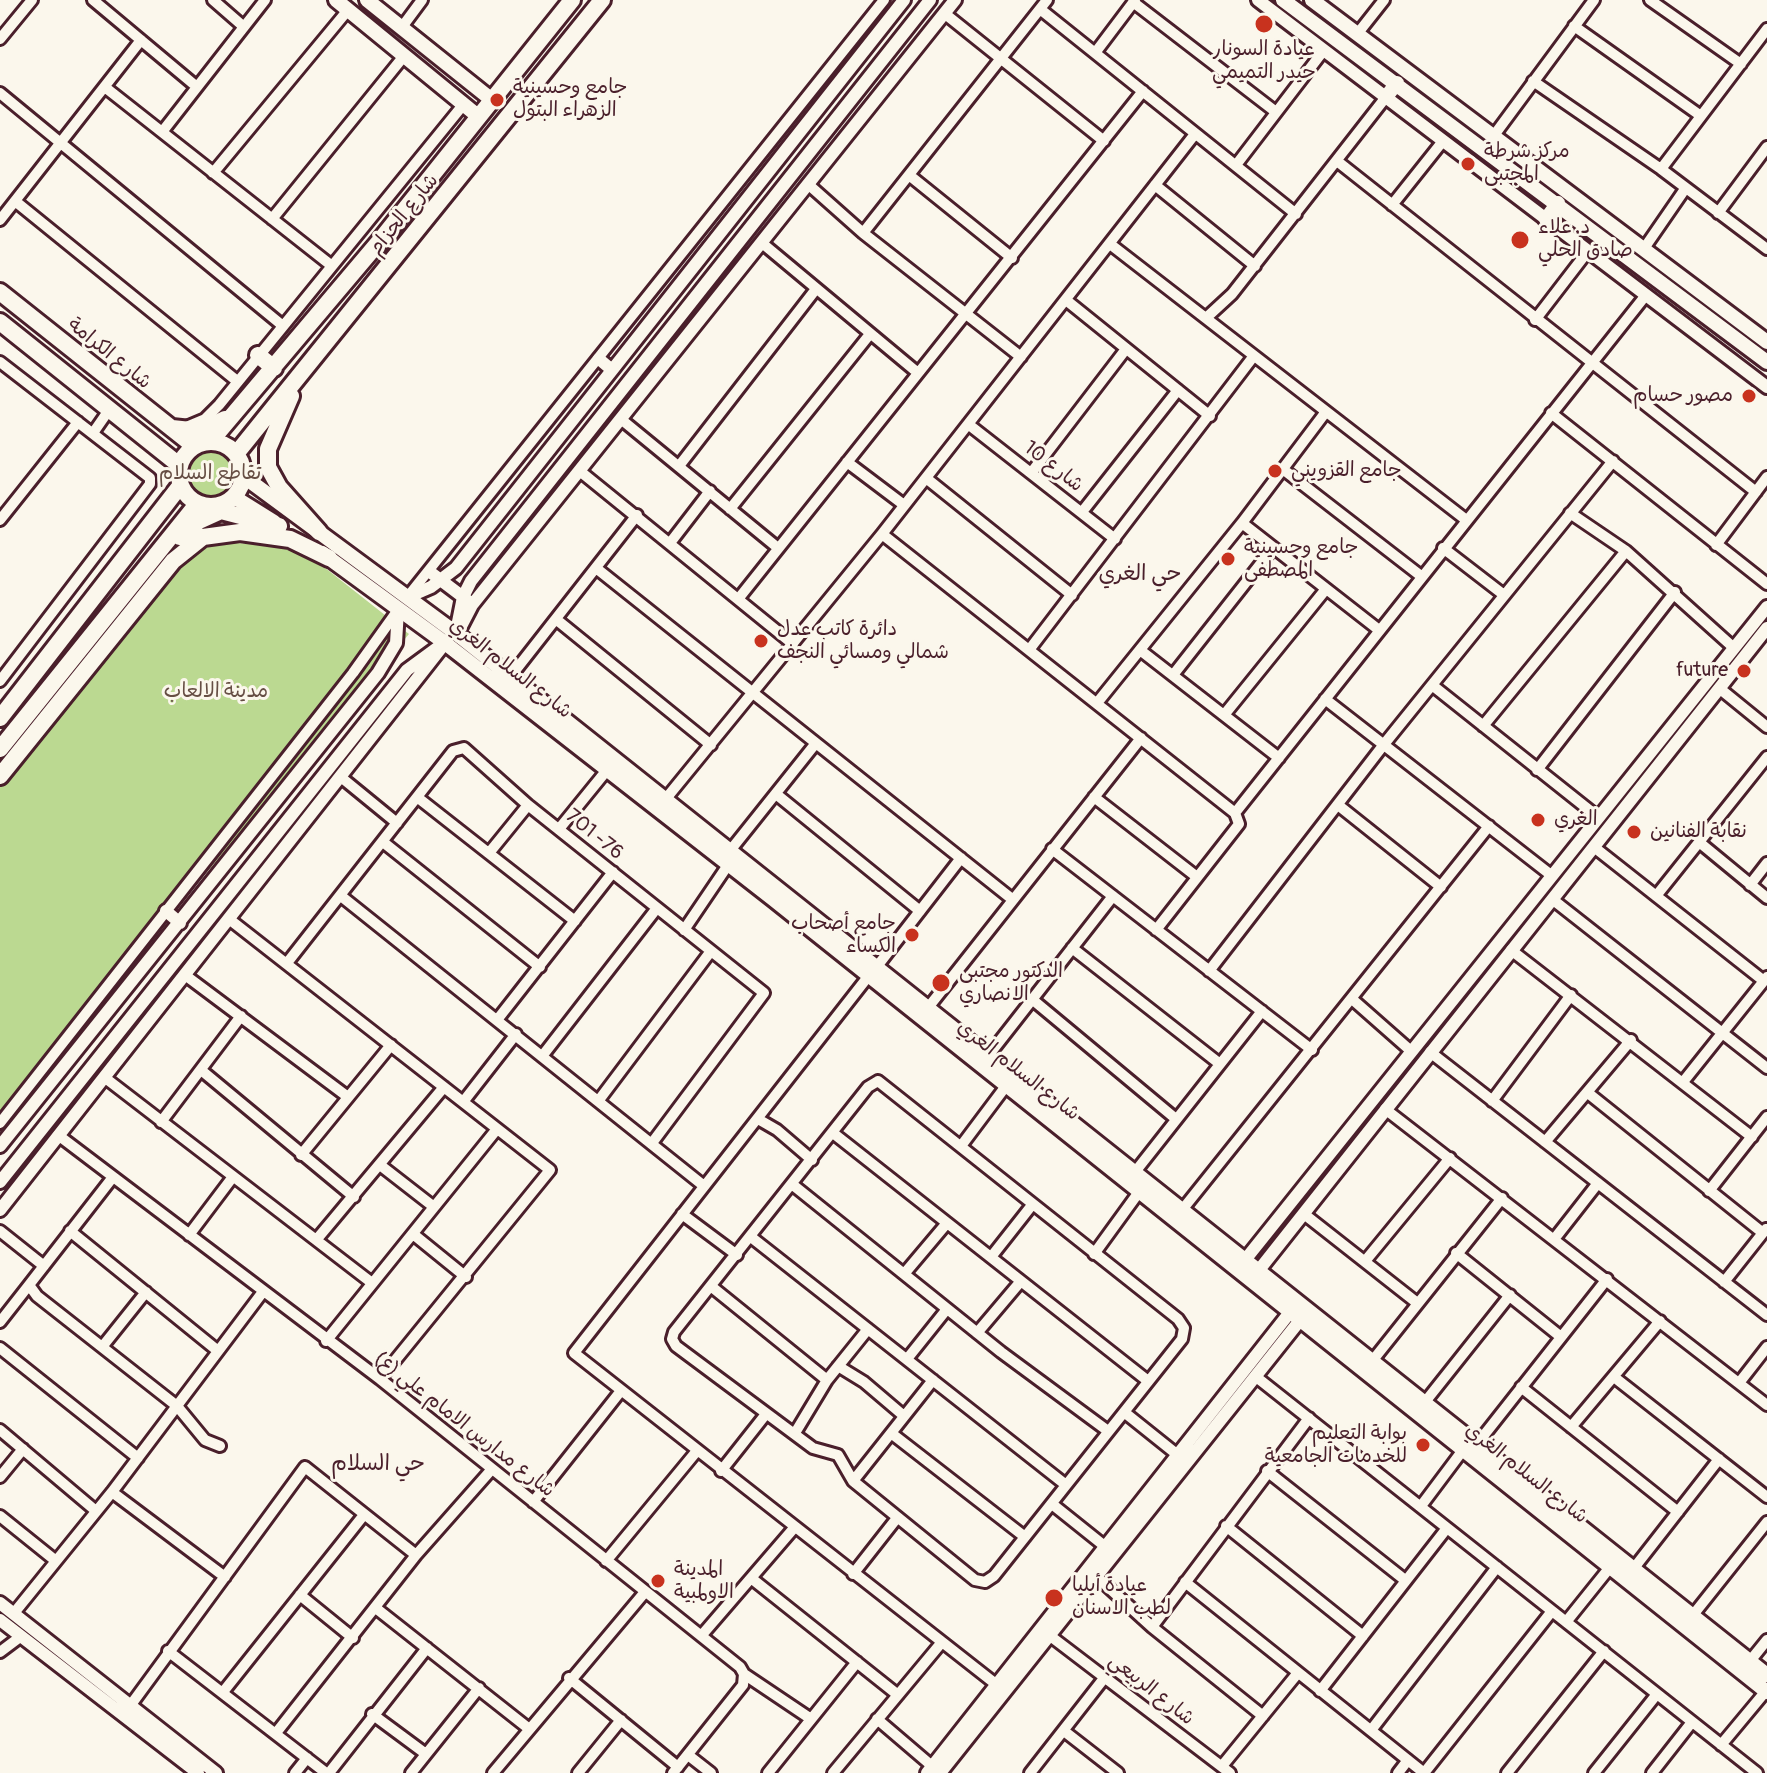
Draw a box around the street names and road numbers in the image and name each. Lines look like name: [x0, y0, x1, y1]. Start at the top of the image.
street label: شارع الحزام: [364, 169, 444, 261]
street label: شارع الكرامة: [62, 313, 156, 395]
street label: شارع 10: [1018, 436, 1088, 498]
street label: شارع السلام الغري: [444, 614, 576, 724]
street label: 701 -76: [560, 805, 628, 865]
street label: شارع السلام الغري: [952, 1016, 1084, 1126]
street label: شارع مدارس الامام علي (ع): [369, 1347, 559, 1503]
street label: شارع السلام الغري: [1460, 1419, 1592, 1529]
street label: شارع الربيعي: [1103, 1649, 1199, 1731]

